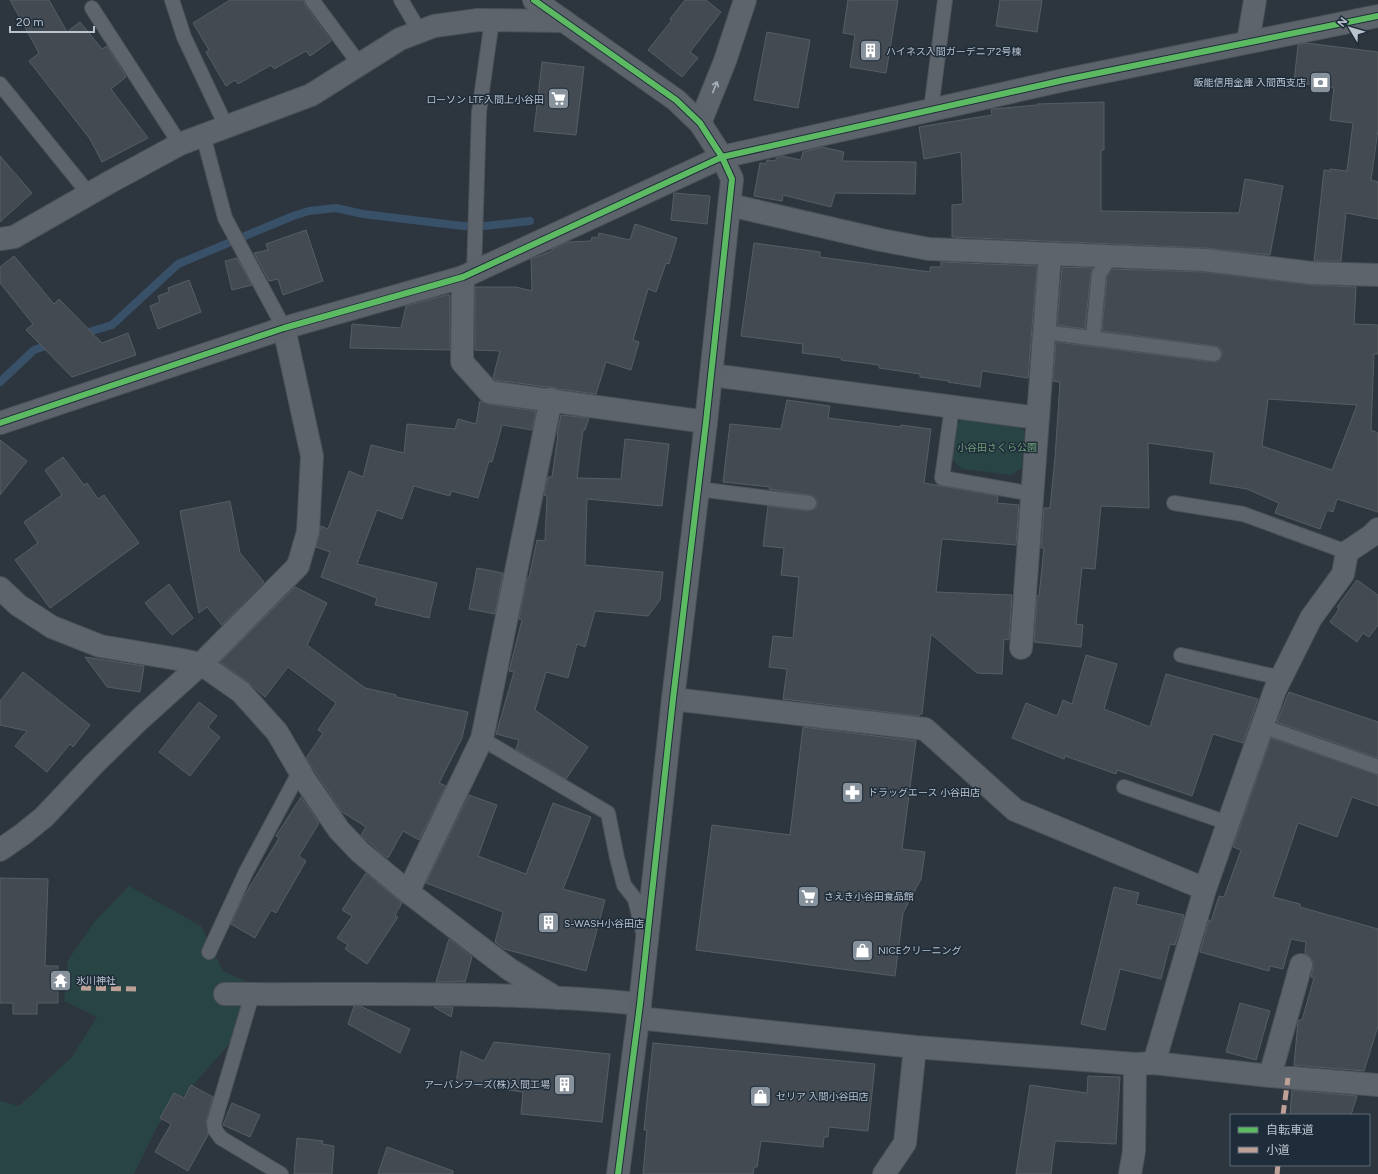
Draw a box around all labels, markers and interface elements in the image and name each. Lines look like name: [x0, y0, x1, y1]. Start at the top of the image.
scale bar: [10, 8, 94, 34]
north arrow: [1330, 8, 1370, 48]
text: 20 m: [16, 15, 44, 29]
text: N: [1335, 15, 1350, 30]
building icon: ハイネス入間ガーデニア2号棟: [858, 38, 884, 64]
place label: ハイネス入間ガーデニア2号棟: [886, 45, 1021, 58]
bank icon: 飯能信用金庫 入間西支店: [1308, 69, 1334, 95]
place label: 飯能信用金庫 入間西支店: [1194, 76, 1306, 89]
one-way arrow: [712, 81, 719, 93]
supermarket icon: ローソン LTF入間上小谷田: [546, 86, 572, 112]
place label: ローソン LTF入間上小谷田: [426, 93, 544, 106]
park label: 小谷田さくら公園: [957, 441, 1037, 454]
pharmacy icon: ドラッグエース 小谷田店: [839, 779, 865, 805]
place label: ドラッグエース 小谷田店: [868, 786, 980, 799]
supermarket icon: さえき小谷田食品館: [795, 883, 821, 909]
place label: さえき小谷田食品館: [824, 890, 914, 903]
building icon: S-WASH小谷田店: [536, 910, 562, 936]
place label: S-WASH小谷田店: [564, 917, 644, 930]
shop icon: NICEクリーニング: [849, 937, 875, 963]
place label: NICEクリーニング: [878, 944, 962, 957]
temple icon: 氷川神社: [48, 967, 74, 993]
place label: 氷川神社: [76, 974, 116, 987]
building icon: アーバンフーズ(株)入間工場: [552, 1071, 578, 1097]
place label: アーバンフーズ(株)入間工場: [424, 1078, 550, 1091]
shop icon: セリア 入間小谷田店: [747, 1083, 773, 1109]
place label: セリア 入間小谷田店: [776, 1090, 868, 1103]
legend: [1230, 1114, 1370, 1166]
text: 自転車道: [1266, 1123, 1314, 1137]
text: 小道: [1266, 1143, 1290, 1157]

